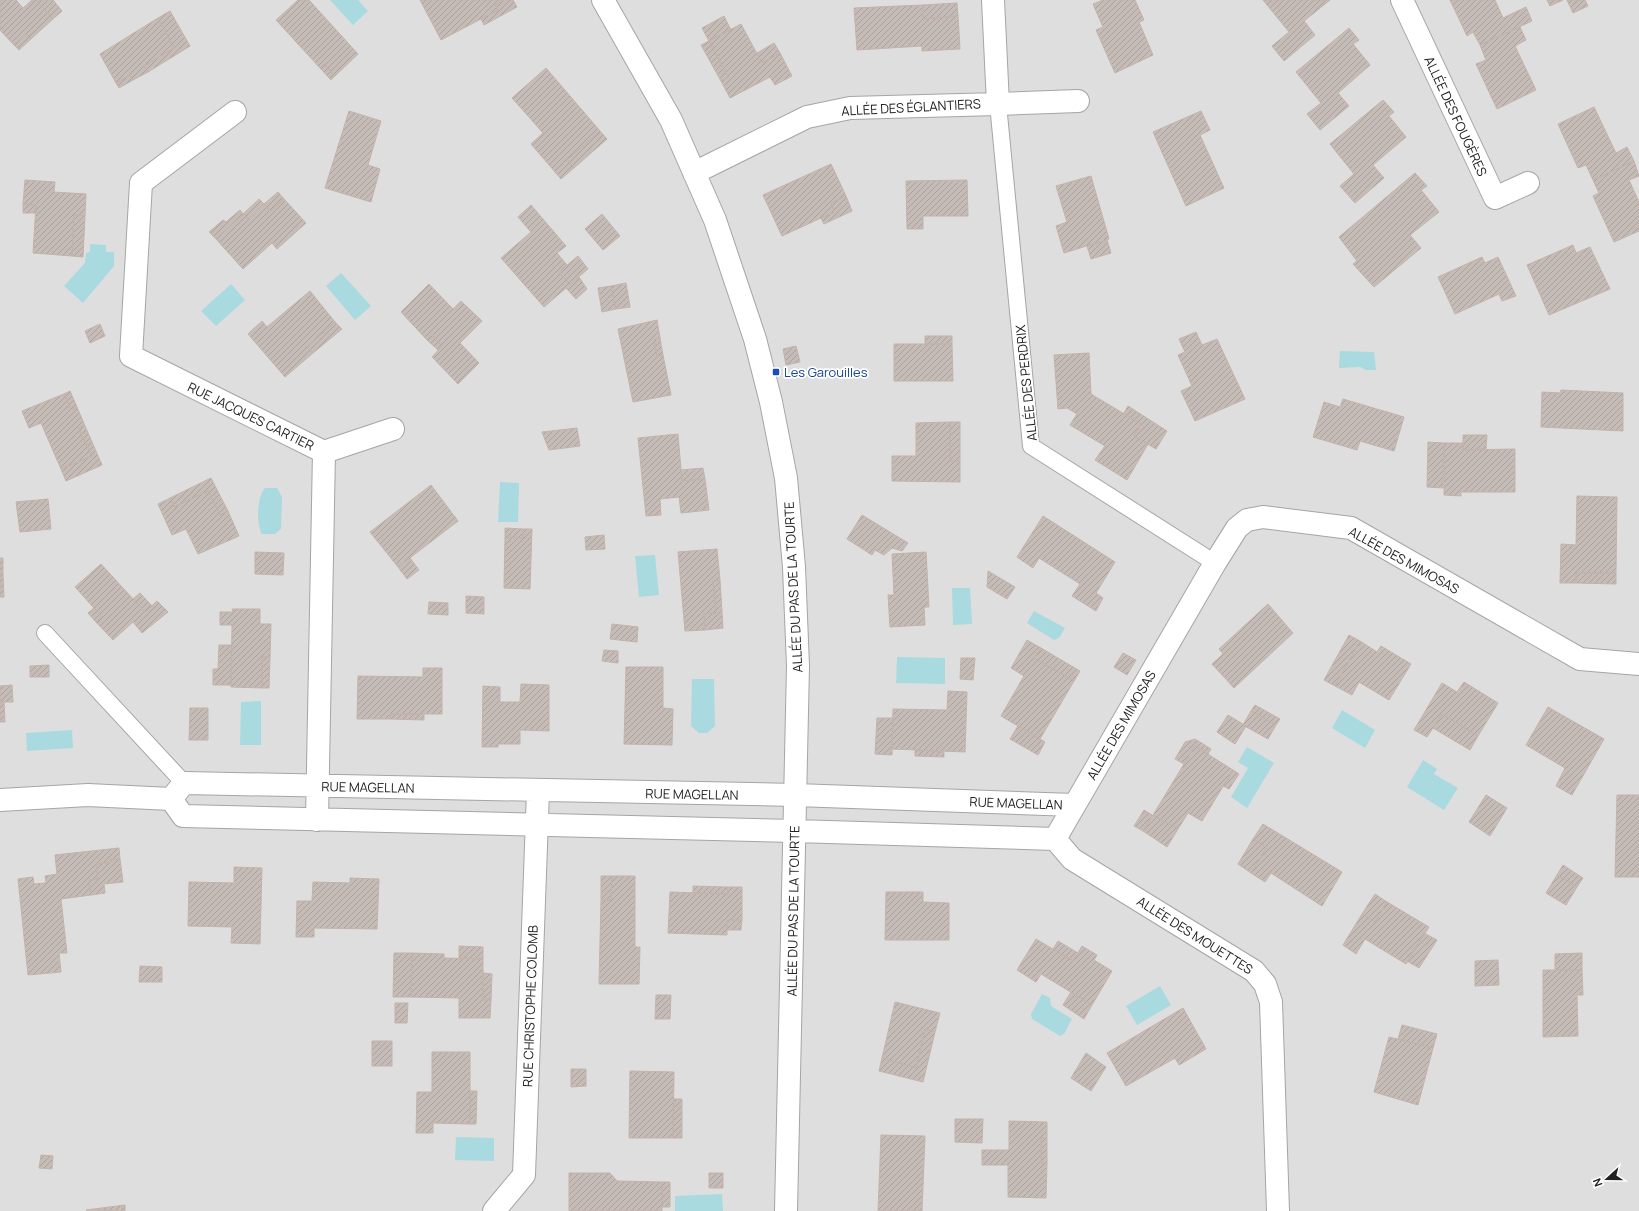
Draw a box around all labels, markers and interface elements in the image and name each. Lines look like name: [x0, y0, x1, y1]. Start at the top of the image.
street label: ALLÉE DES FOUGÈRES: [1420, 53, 1492, 179]
street label: ALLÉE DES ÉGLANTIERS: [841, 94, 981, 120]
street label: ALLÉE DES PERDRIX: [1011, 324, 1041, 442]
place label: Les Garouilles: [784, 363, 868, 381]
marker: Les Garouilles: [771, 367, 781, 377]
street label: RUE JACQUES CARTIER: [185, 378, 317, 454]
street label: ALLÉE DU PAS DE LA TOURTE: [780, 501, 806, 673]
street label: ALLÉE DES MIMOSAS: [1346, 522, 1462, 598]
street label: ALLÉE DES MIMOSAS: [1082, 667, 1160, 783]
street label: RUE MAGELLAN: [321, 777, 415, 797]
street label: RUE MAGELLAN: [645, 784, 739, 804]
street label: RUE MAGELLAN: [969, 792, 1063, 814]
street label: ALLÉE DU PAS DE LA TOURTE: [783, 825, 803, 997]
street label: ALLÉE DES MOUETTES: [1134, 892, 1256, 978]
street label: RUE CHRISTOPHE COLOMB: [518, 925, 542, 1087]
north arrow: [1587, 1159, 1627, 1199]
text: N: [1589, 1176, 1606, 1189]

